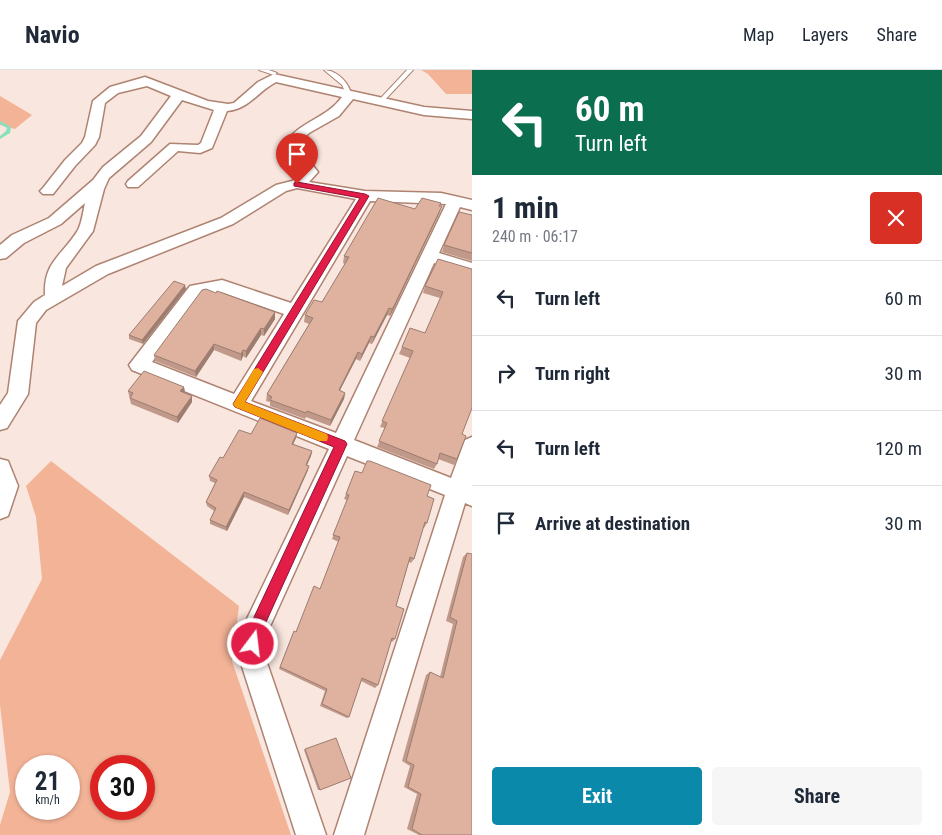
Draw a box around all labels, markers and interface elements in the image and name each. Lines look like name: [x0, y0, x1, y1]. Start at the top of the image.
text: Navio: [25, 21, 80, 49]
text: Map: [743, 24, 774, 45]
text: Layers: [802, 24, 849, 45]
text: Share: [877, 24, 917, 45]
text: 60 m: [575, 89, 644, 130]
icon: left: [492, 90, 557, 155]
text: Turn left: [575, 131, 647, 156]
pin: [276, 133, 318, 184]
icon: arrive: [283, 140, 311, 168]
text: 1 min: [492, 190, 559, 225]
button: close: [870, 192, 922, 244]
text: 240 m · 06:17: [492, 227, 578, 246]
icon: left: [492, 284, 520, 312]
text: Turn left: [535, 287, 600, 310]
text: 60 m: [885, 287, 922, 310]
icon: right: [492, 359, 520, 387]
text: Turn right: [535, 362, 610, 385]
text: 30 m: [885, 362, 922, 385]
icon: left: [492, 434, 520, 462]
text: Turn left: [535, 437, 600, 460]
text: 120 m: [875, 437, 922, 460]
icon: arrive: [492, 509, 520, 537]
text: Arrive at destination: [535, 512, 690, 535]
text: 30 m: [885, 512, 922, 535]
position arrow: [226, 617, 278, 669]
speed limit sign: 30: [90, 755, 155, 820]
text: 21: [35, 767, 60, 796]
button: Exit: [492, 767, 702, 825]
button: Share: [712, 767, 922, 825]
text: km/h: [35, 793, 60, 807]

